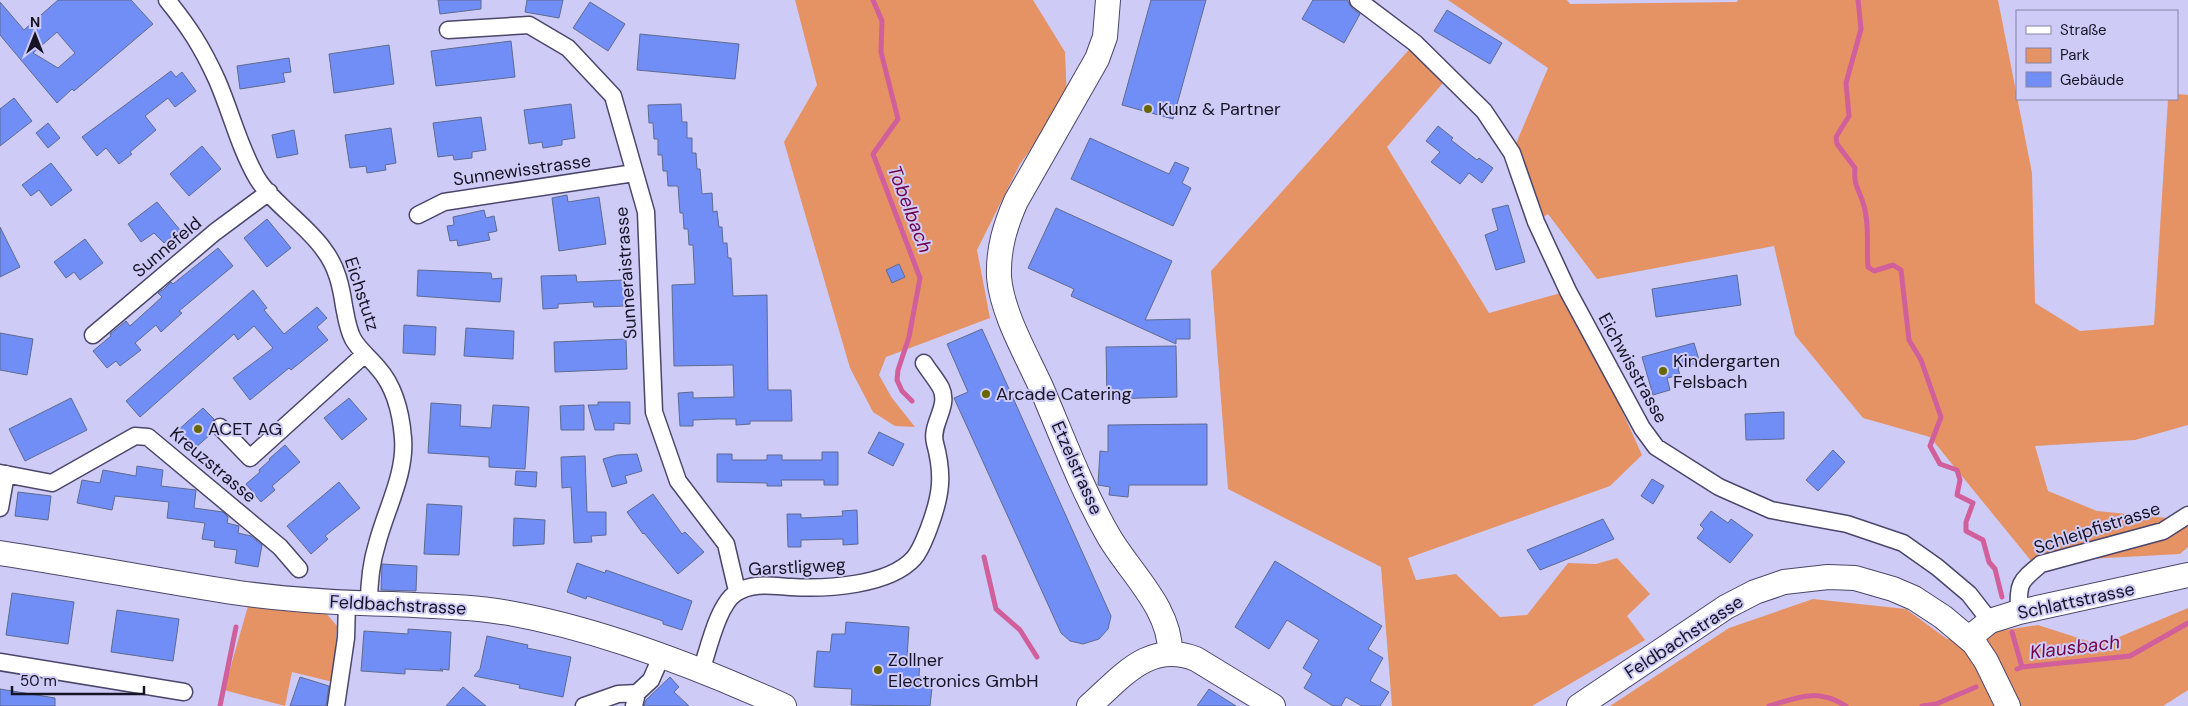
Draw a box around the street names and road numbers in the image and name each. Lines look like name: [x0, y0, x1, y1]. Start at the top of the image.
street label: Sunnewisstrasse: [452, 148, 592, 192]
street label: Sunneraistrasse: [609, 206, 643, 340]
street label: Sunnefeld: [128, 211, 206, 283]
street label: Eichstutz: [339, 254, 385, 334]
street label: Eichwisstrasse: [1593, 309, 1673, 427]
street label: Etzelstrasse: [1046, 417, 1108, 519]
street label: Kreuzstrasse: [165, 422, 261, 508]
street label: Schleipfistrasse: [2031, 496, 2163, 560]
street label: Garstligweg: [748, 552, 846, 582]
street label: Schlattstrasse: [2015, 577, 2137, 625]
street label: Feldbachstrasse: [329, 589, 467, 621]
street label: Feldbachstrasse: [1620, 590, 1748, 684]

